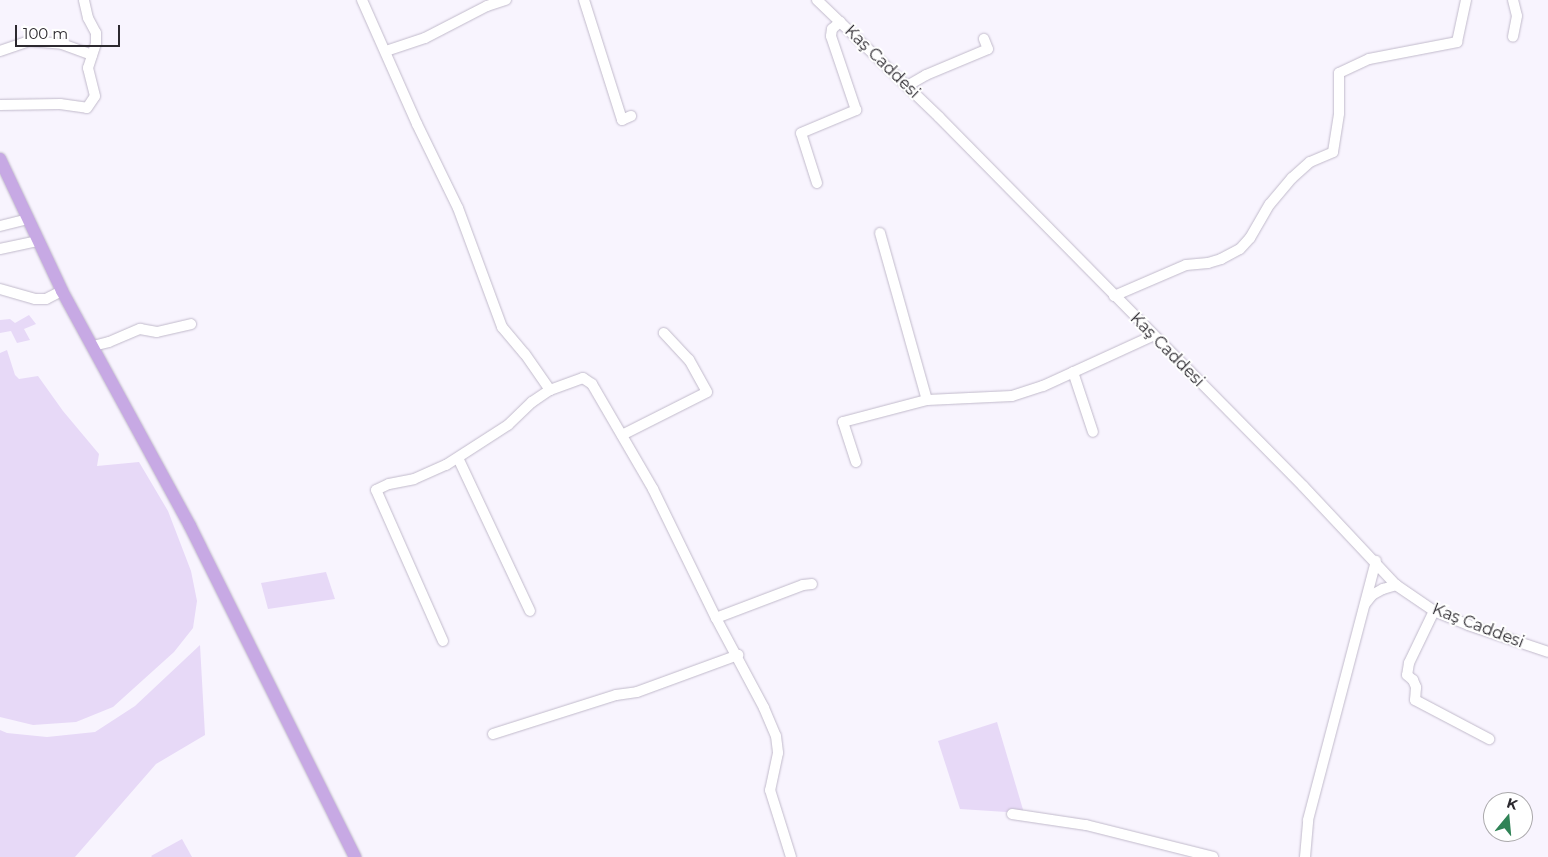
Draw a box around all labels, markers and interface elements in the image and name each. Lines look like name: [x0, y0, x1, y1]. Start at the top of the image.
scale bar: [18, 15, 122, 47]
street label: Kaş Caddesi: [841, 21, 923, 103]
text: 100 m: [23, 24, 68, 43]
street label: Kaş Caddesi: [1126, 309, 1208, 391]
street label: Kaş Caddesi: [1429, 600, 1527, 652]
north arrow: [1483, 792, 1533, 842]
text: K: [1505, 793, 1520, 814]

